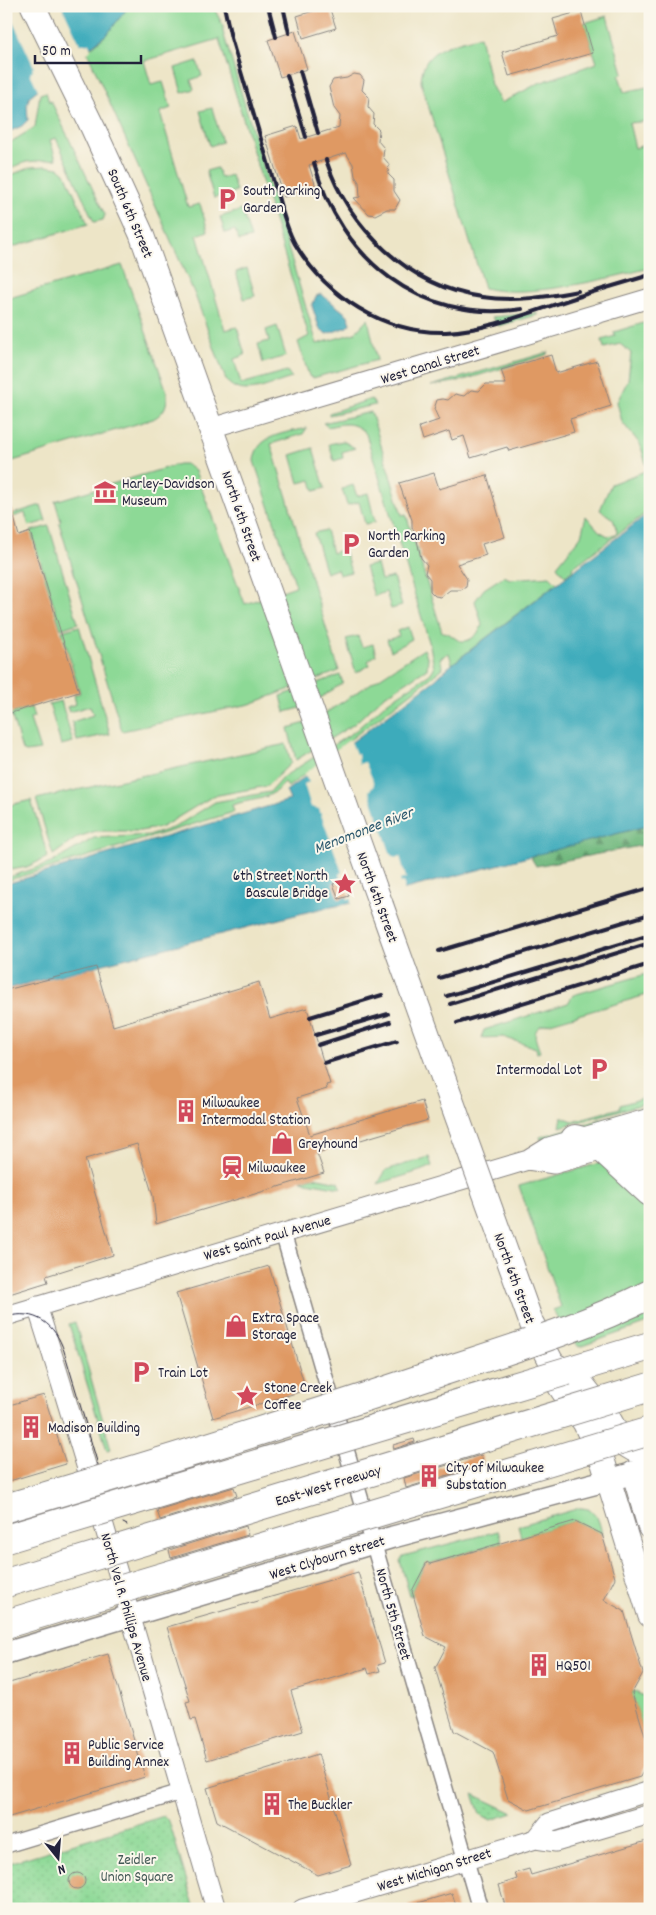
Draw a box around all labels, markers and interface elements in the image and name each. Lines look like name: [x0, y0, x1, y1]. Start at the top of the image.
scale bar: [35, 32, 141, 64]
text: 50 m: [42, 41, 71, 63]
street label: South 6th Street: [100, 166, 158, 262]
place label: South Parking Garden: [243, 181, 320, 220]
parking icon: South Parking Garden: [214, 186, 240, 212]
street label: West Canal Street: [378, 340, 483, 391]
street label: North 6th Street: [214, 468, 266, 566]
place label: Harley-Davidson Museum: [122, 474, 214, 513]
museum icon: Harley-Davidson Museum: [92, 479, 118, 505]
place label: North Parking Garden: [368, 526, 445, 565]
parking icon: North Parking Garden: [338, 531, 364, 557]
water label: Menomonee River: [311, 801, 419, 861]
street label: North 6th Street: [350, 849, 403, 947]
place label: 6th Street North Bascule Bridge: [233, 866, 328, 905]
place icon: 6th Street North Bascule Bridge: [332, 871, 358, 897]
parking icon: Intermodal Lot: [586, 1056, 612, 1082]
place label: Intermodal Lot: [496, 1060, 582, 1082]
place label: Milwaukee Intermodal Station: [202, 1093, 310, 1132]
building icon: Milwaukee Intermodal Station: [173, 1098, 199, 1124]
shop icon: Greyhound: [269, 1130, 295, 1156]
place label: Greyhound: [298, 1134, 358, 1156]
station icon: Milwaukee: [219, 1154, 245, 1180]
place label: Milwaukee: [248, 1158, 306, 1180]
street label: West Saint Paul Avenue: [201, 1210, 334, 1268]
street label: North 6th Street: [487, 1230, 540, 1328]
place label: Extra Space Storage: [252, 1308, 320, 1347]
shop icon: Extra Space Storage: [223, 1313, 249, 1339]
parking icon: Train Lot: [128, 1359, 154, 1385]
place label: Train Lot: [158, 1363, 209, 1385]
place label: Stone Creek Coffee: [264, 1378, 332, 1417]
place icon: Stone Creek Coffee: [234, 1383, 260, 1409]
building icon: Madison Building: [18, 1414, 44, 1440]
place label: Madison Building: [48, 1418, 140, 1440]
place label: City of Milwaukee Substation: [446, 1458, 545, 1497]
street label: East-West Freeway: [273, 1460, 385, 1513]
building icon: City of Milwaukee Substation: [416, 1463, 442, 1489]
street label: North Vel R. Phillips Avenue: [93, 1531, 157, 1685]
street label: West Clybourn Street: [267, 1531, 388, 1587]
street label: North 5th Street: [368, 1566, 416, 1664]
building icon: HQ501: [526, 1652, 552, 1678]
place label: HQ501: [556, 1656, 591, 1678]
place label: Public Service Building Annex: [88, 1735, 169, 1774]
building icon: Public Service Building Annex: [59, 1740, 85, 1766]
building icon: The Buckler: [259, 1791, 285, 1817]
place label: The Buckler: [288, 1795, 353, 1817]
north arrow: [32, 1832, 82, 1882]
street label: West Michigan Street: [375, 1843, 495, 1899]
park label: Zeidler Union Square: [101, 1850, 174, 1889]
text: N: [55, 1858, 67, 1879]

